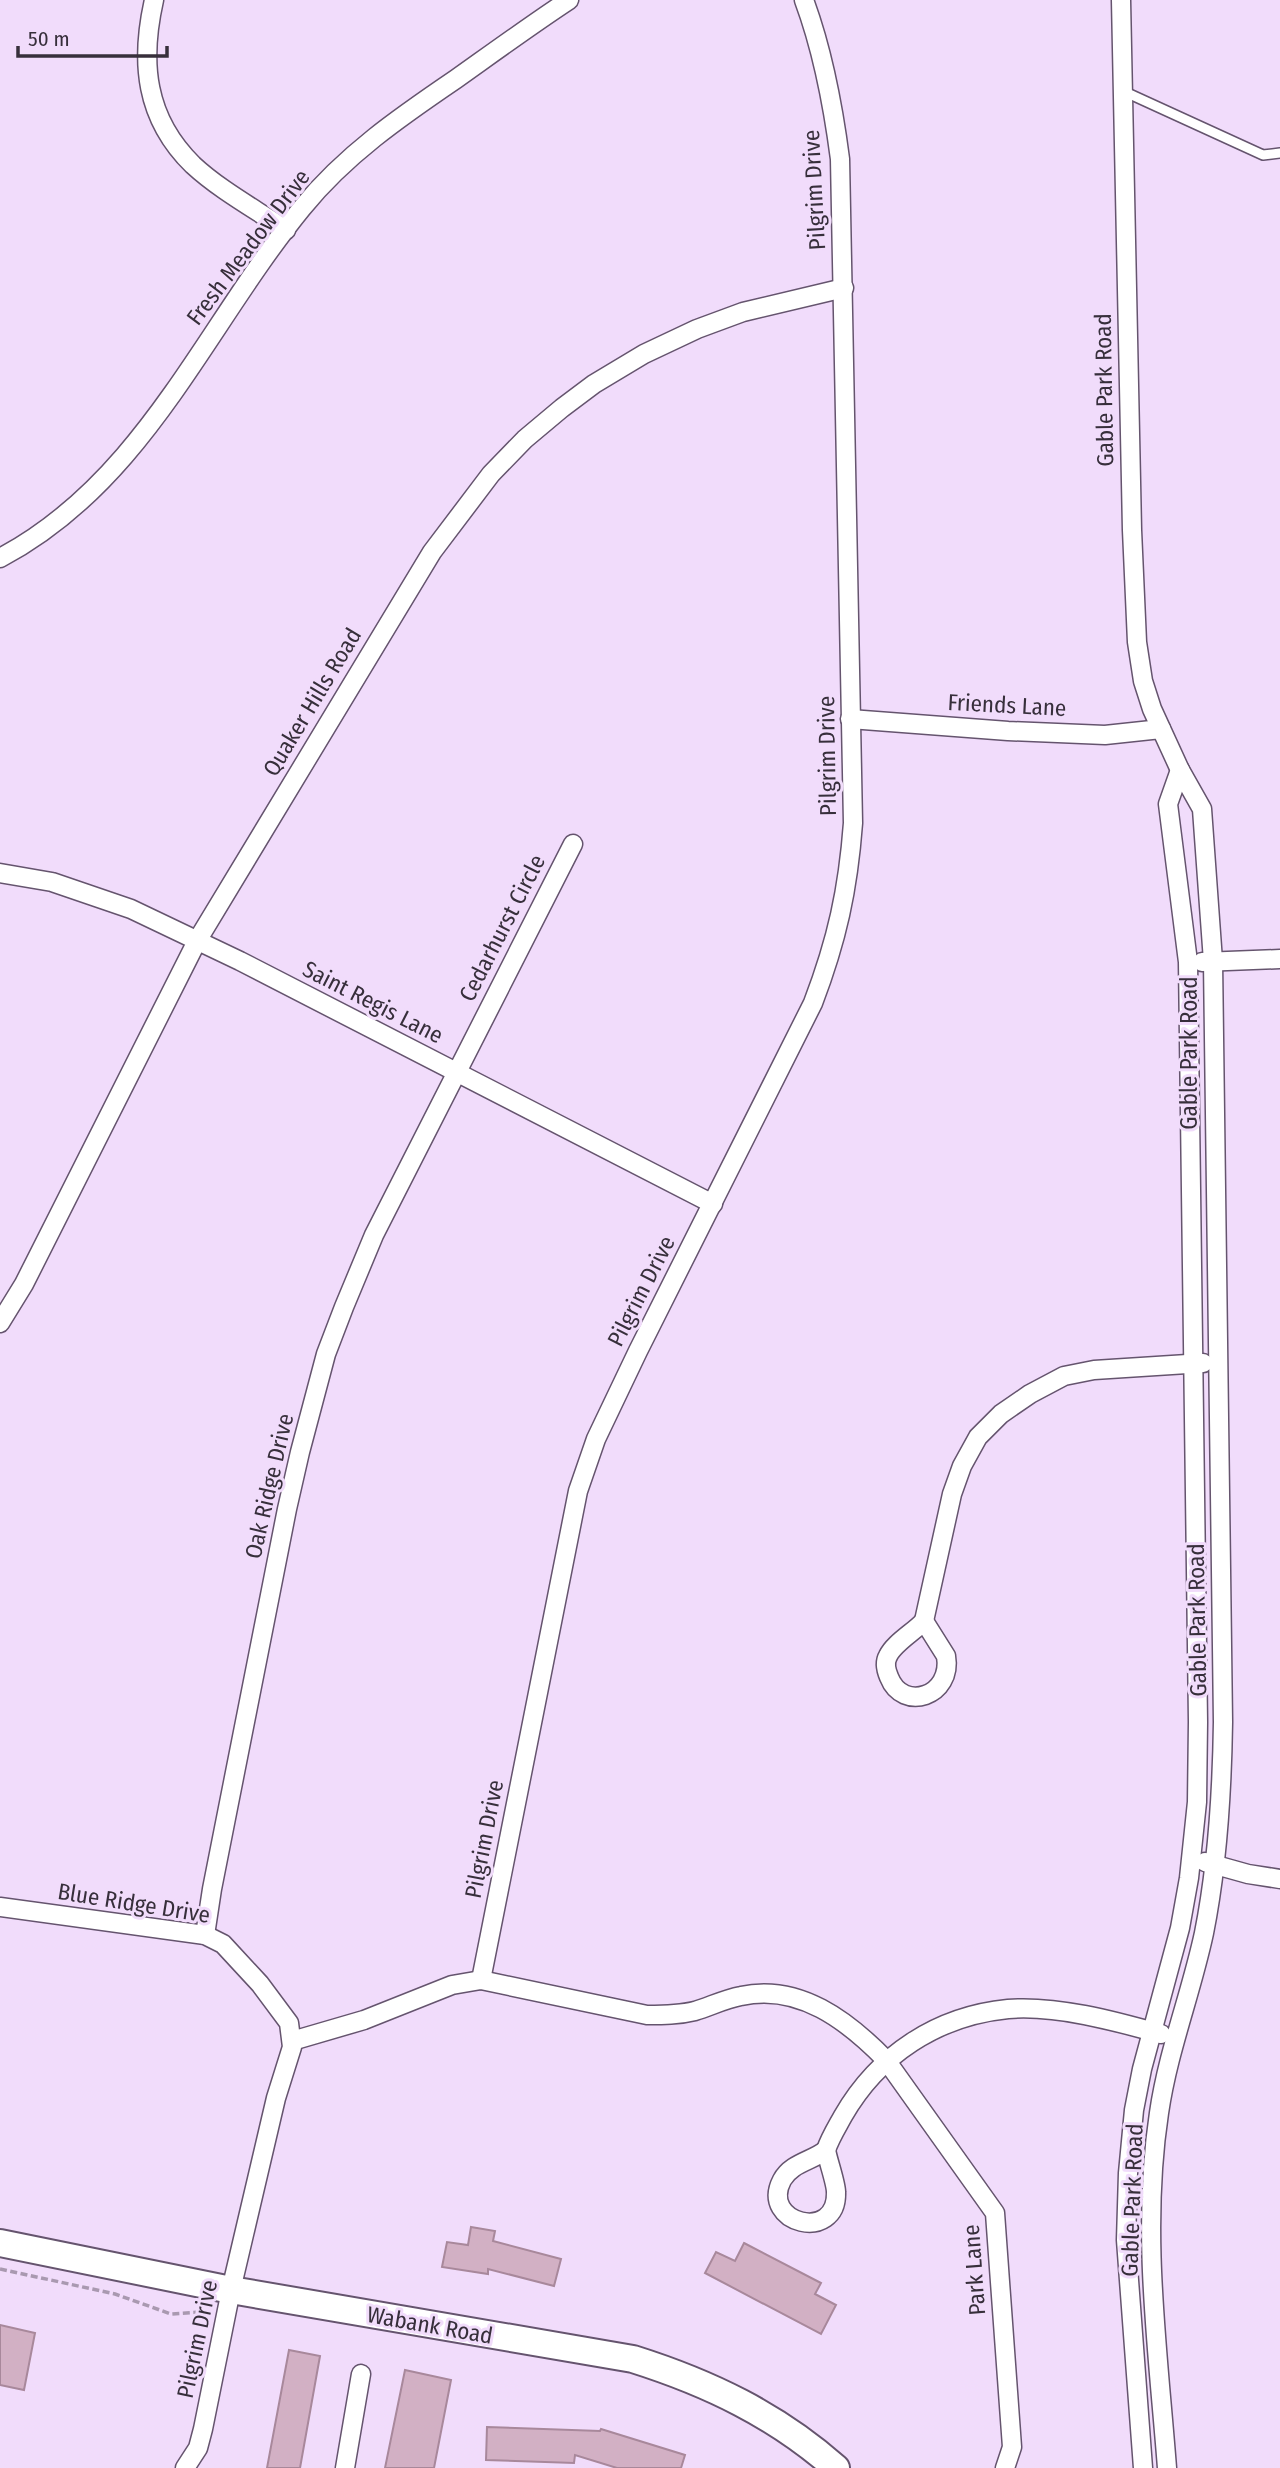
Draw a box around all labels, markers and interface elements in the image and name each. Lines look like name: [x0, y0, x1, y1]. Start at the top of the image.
scale bar: [18, 14, 166, 58]
text: 50 m: [28, 26, 70, 52]
street label: Pilgrim Drive: [797, 129, 831, 251]
street label: Fresh Meadow Drive: [180, 164, 316, 330]
street label: Gable Park Road: [1089, 313, 1119, 467]
street label: Quaker Hills Road: [257, 623, 367, 781]
street label: Friends Lane: [947, 688, 1067, 722]
street label: Pilgrim Drive: [812, 696, 842, 816]
street label: Cedarhurst Circle: [453, 850, 551, 1006]
street label: Saint Regis Lane: [298, 955, 448, 1049]
street label: Gable Park Road: [1175, 976, 1203, 1130]
street label: Pilgrim Drive: [601, 1231, 681, 1351]
street label: Oak Ridge Drive: [239, 1411, 299, 1561]
street label: Gable Park Road: [1182, 1543, 1212, 1697]
street label: Pilgrim Drive: [459, 1777, 509, 1901]
street label: Blue Ridge Drive: [56, 1877, 212, 1929]
street label: Gable Park Road: [1115, 2123, 1149, 2277]
street label: Park Lane: [957, 2224, 991, 2316]
street label: Pilgrim Drive: [171, 2277, 223, 2401]
street label: Wabank Road: [365, 2300, 495, 2350]

